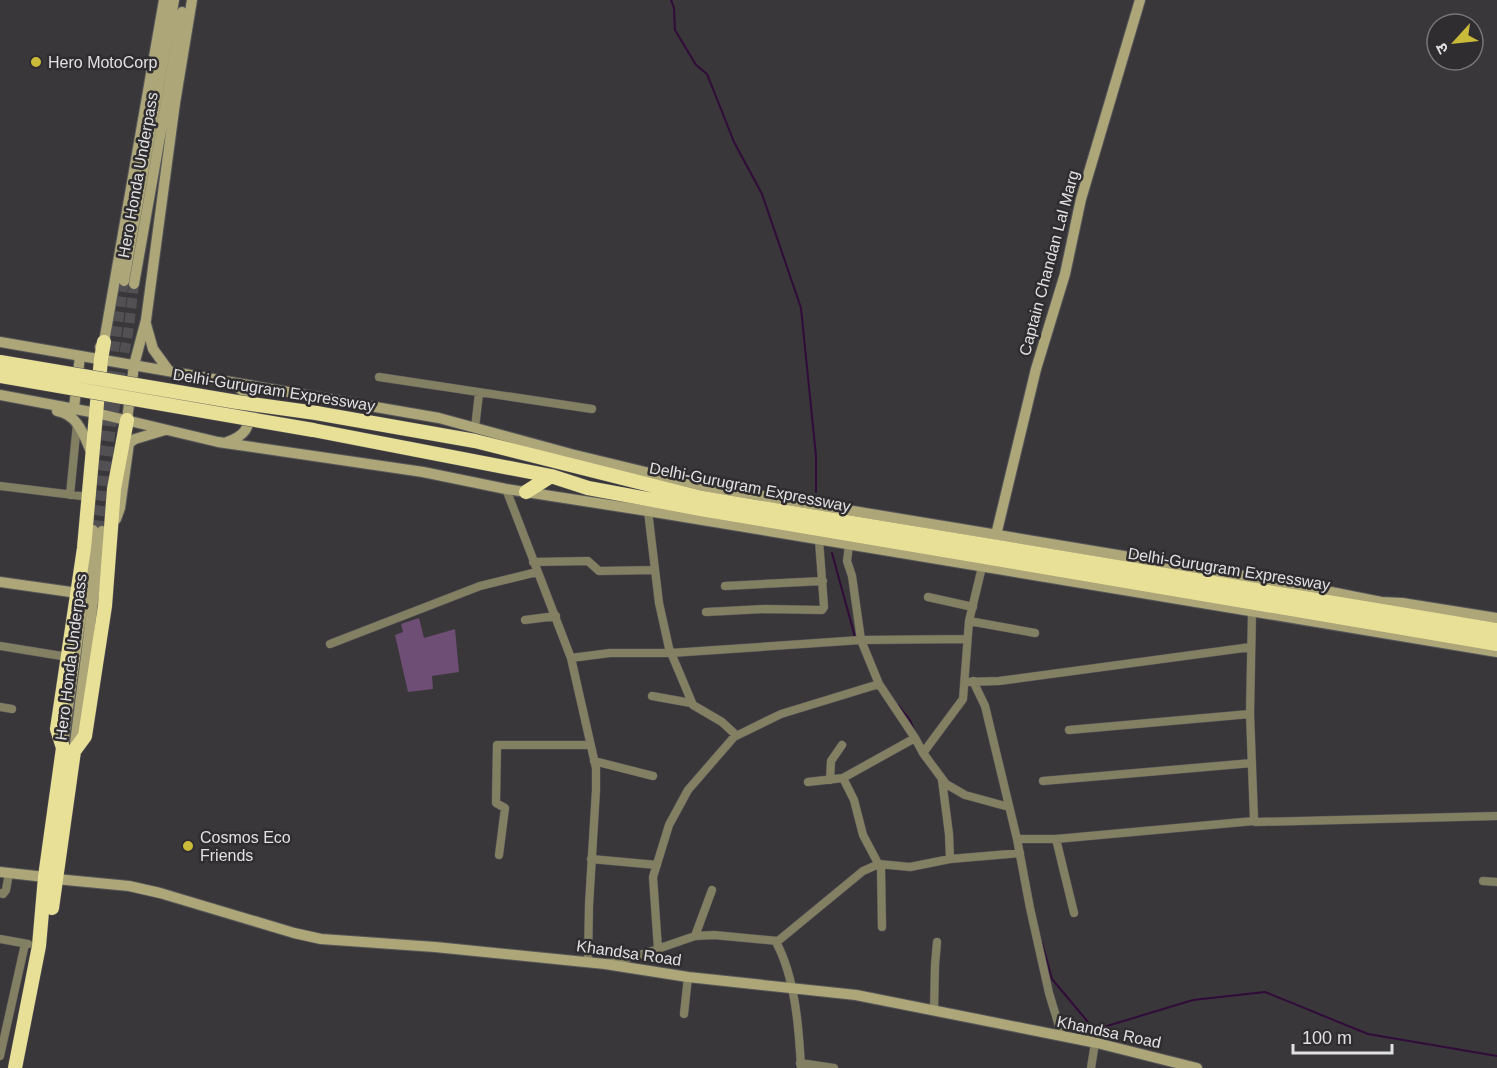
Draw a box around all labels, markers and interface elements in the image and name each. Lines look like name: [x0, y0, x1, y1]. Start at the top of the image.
north arrow: [1425, 12, 1485, 72]
text: उ: [1432, 40, 1452, 57]
place label: Hero MotoCorp: [48, 54, 157, 71]
marker: Hero MotoCorp: [29, 55, 43, 69]
street label: Hero Honda Underpass: [115, 91, 161, 259]
street label: Captain Chandan Lal Marg: [1016, 168, 1082, 358]
street label: Delhi-Gurugram Expressway: [172, 366, 376, 414]
street label: Delhi-Gurugram Expressway: [648, 459, 852, 515]
street label: Delhi-Gurugram Expressway: [1127, 545, 1331, 593]
street label: Hero Honda Underpass: [52, 573, 90, 741]
place label: Cosmos Eco Friends: [200, 829, 291, 864]
marker: Cosmos Eco Friends: [181, 839, 195, 853]
street label: Khandsa Road: [575, 937, 683, 969]
street label: Khandsa Road: [1055, 1013, 1163, 1051]
scale bar: [1293, 1017, 1392, 1055]
text: 100 m: [1302, 1028, 1352, 1048]

